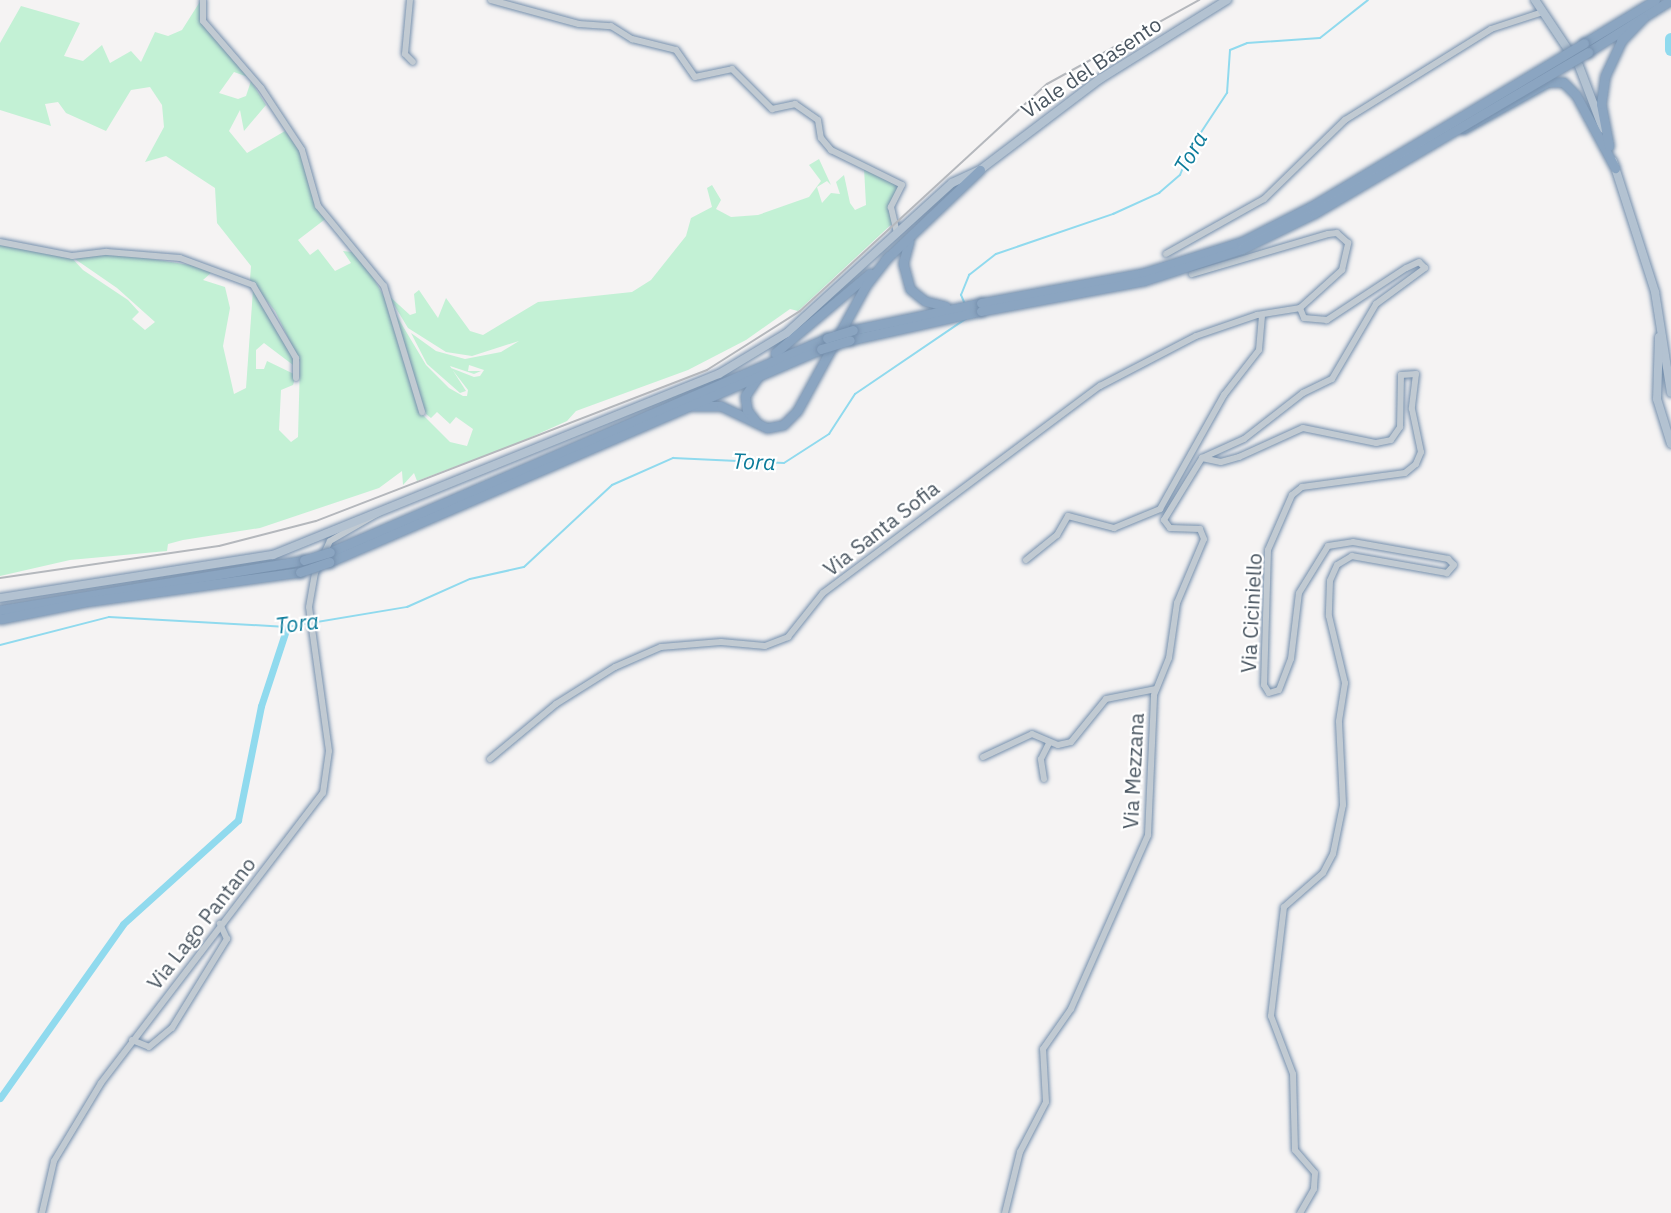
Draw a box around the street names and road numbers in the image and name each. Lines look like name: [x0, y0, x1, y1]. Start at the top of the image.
street label: Viale del Basento: [1016, 11, 1166, 123]
street label: Via Santa Sofia: [818, 475, 944, 581]
street label: Via Ciciniello: [1235, 552, 1267, 674]
street label: Via Mezzana: [1117, 712, 1149, 830]
street label: Via Lago Pantano: [141, 852, 261, 994]

